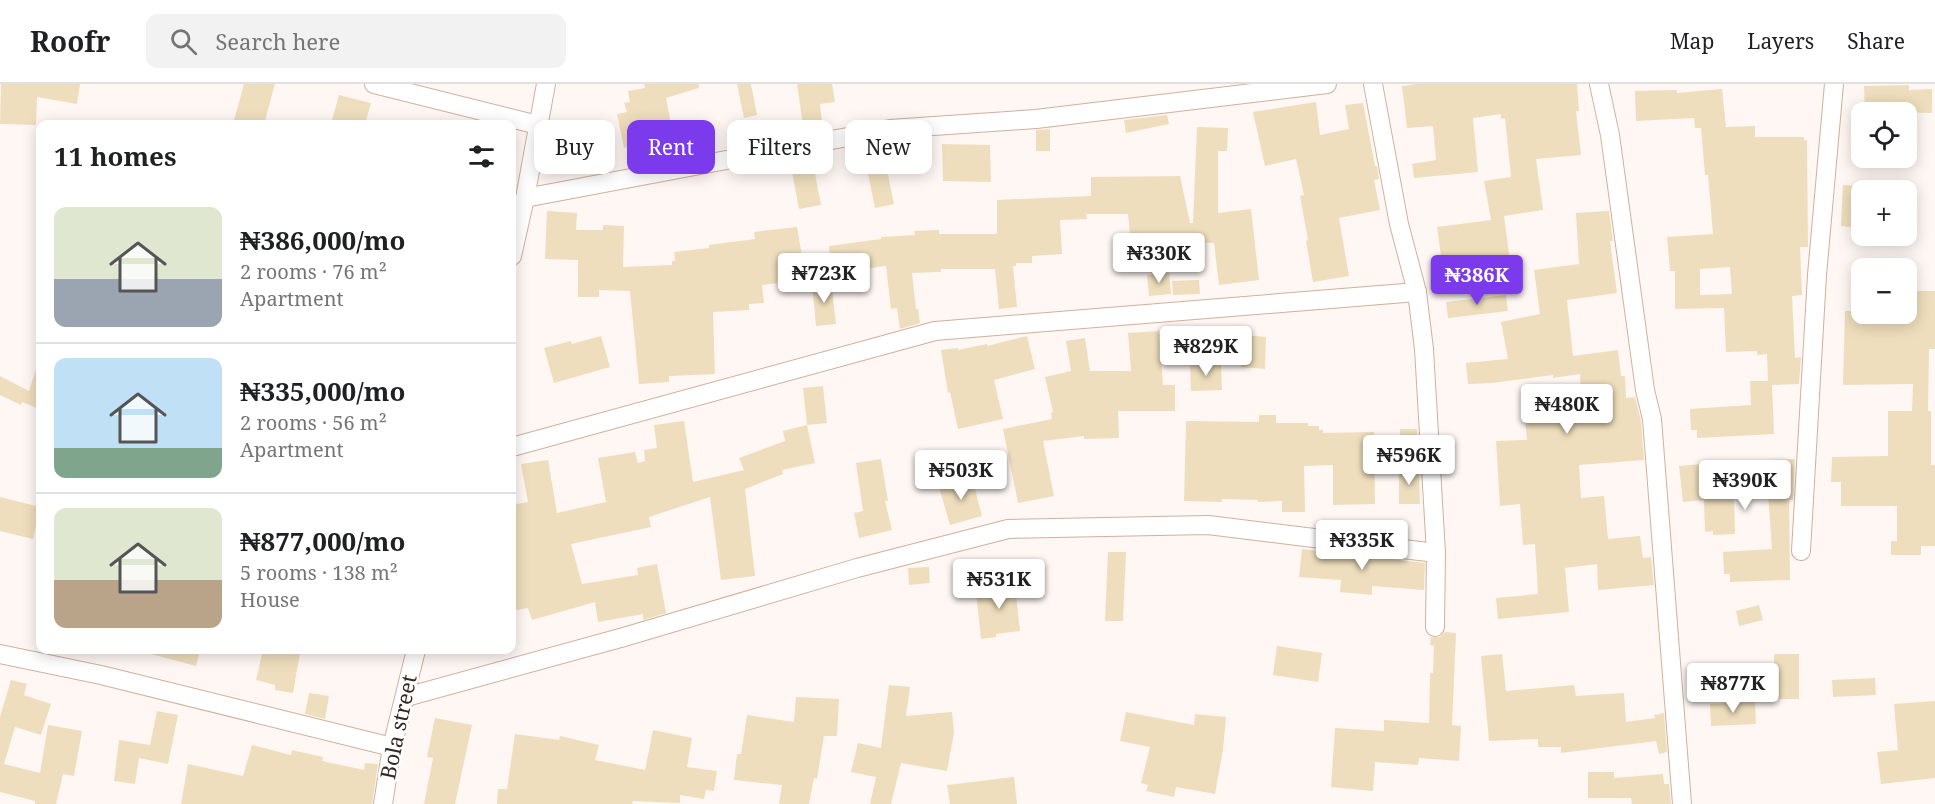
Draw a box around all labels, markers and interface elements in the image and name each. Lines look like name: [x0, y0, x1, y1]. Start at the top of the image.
search box: [146, 14, 566, 68]
text: Roofr: [30, 22, 110, 60]
icon: search: [167, 25, 200, 58]
text: Search here: [215, 26, 340, 56]
text: Map: [1670, 27, 1714, 55]
text: Layers: [1747, 27, 1814, 55]
text: Share: [1847, 27, 1905, 55]
map controls: [1851, 102, 1917, 324]
button: locate: [1851, 102, 1917, 168]
chip: Buy: [534, 120, 615, 174]
chip: Rent: [627, 120, 715, 174]
chip: Filters: [727, 120, 833, 174]
chip: New: [845, 120, 932, 174]
text: 11 homes: [54, 138, 176, 174]
icon: filters: [465, 140, 498, 173]
button: +: [1851, 180, 1917, 246]
text: ₦386,000/mo: [240, 222, 405, 258]
icon: home: [102, 231, 174, 303]
pin: ₦330K: [1117, 233, 1201, 284]
text: ₦330K: [1127, 239, 1191, 266]
pin: ₦723K: [782, 253, 866, 304]
pin: ₦386K: [1435, 255, 1519, 306]
text: 2 rooms · 76 m²: [240, 258, 387, 285]
button: −: [1851, 258, 1917, 324]
text: ₦723K: [792, 259, 856, 286]
text: ₦386K: [1445, 261, 1509, 288]
text: Apartment: [240, 285, 344, 312]
pin: ₦829K: [1164, 326, 1248, 377]
text: ₦829K: [1174, 332, 1238, 359]
text: ₦335,000/mo: [240, 373, 405, 409]
icon: home: [102, 382, 174, 454]
pin: ₦480K: [1525, 384, 1609, 435]
text: ₦480K: [1535, 390, 1599, 417]
text: 2 rooms · 56 m²: [240, 409, 387, 436]
pin: ₦596K: [1367, 435, 1451, 486]
text: Apartment: [240, 436, 344, 463]
text: ₦596K: [1377, 441, 1441, 468]
pin: ₦503K: [919, 450, 1003, 501]
text: ₦503K: [929, 456, 993, 483]
pin: ₦390K: [1703, 460, 1787, 511]
text: ₦390K: [1713, 466, 1777, 493]
pin: ₦335K: [1320, 520, 1404, 571]
text: ₦877,000/mo: [240, 523, 405, 559]
text: ₦335K: [1330, 526, 1394, 553]
icon: home: [102, 532, 174, 604]
text: 5 rooms · 138 m²: [240, 559, 398, 586]
pin: ₦531K: [957, 559, 1041, 610]
text: ₦531K: [967, 565, 1031, 592]
text: House: [240, 586, 300, 613]
pin: ₦877K: [1691, 663, 1775, 714]
text: ₦877K: [1701, 669, 1765, 696]
street label: Bola street: [373, 672, 423, 782]

